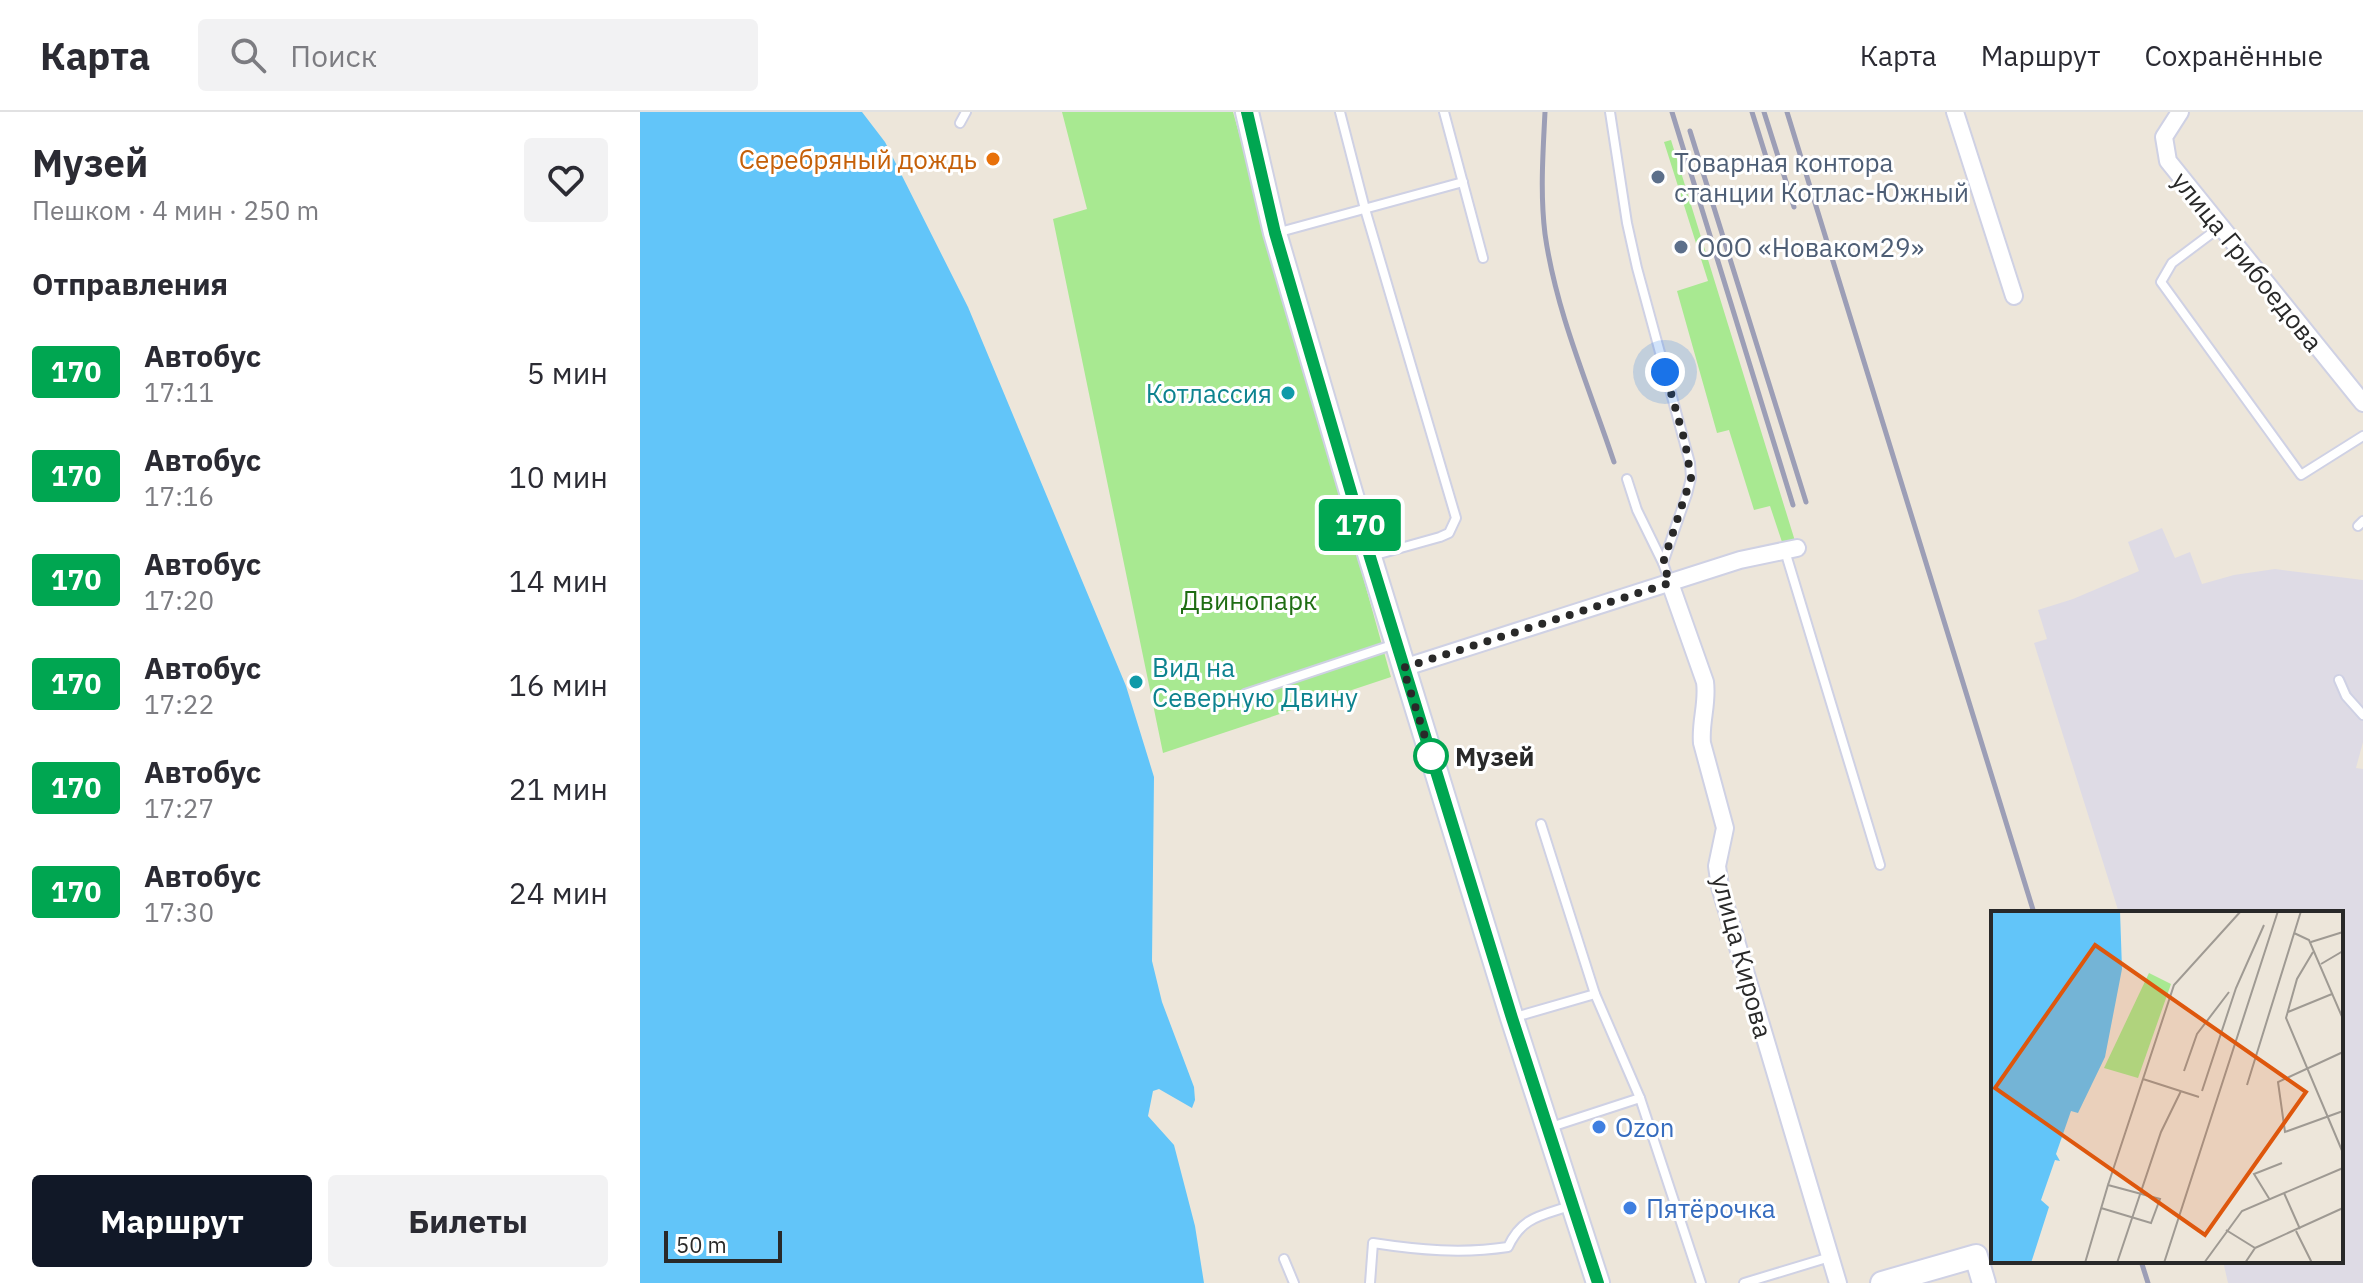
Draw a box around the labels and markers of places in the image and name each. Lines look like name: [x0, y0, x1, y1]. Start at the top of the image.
place label: Серебряный дождь: [739, 142, 977, 176]
place label: Товарная контора станции Котлас-Южный: [1674, 145, 1969, 209]
marker: Серебряный дождь: [984, 150, 1002, 168]
marker: Товарная контора станции Котлас-Южный: [1649, 168, 1667, 186]
place label: ООО «Новаком29»: [1697, 230, 1924, 264]
marker: ООО «Новаком29»: [1672, 238, 1690, 256]
place label: Котлассия: [1146, 376, 1272, 410]
marker: Котлассия: [1279, 384, 1297, 402]
place label: Вид на Северную Двину: [1152, 650, 1358, 714]
marker: Вид на Северную Двину: [1127, 673, 1145, 691]
marker: Музей: [1414, 739, 1448, 773]
place label: Музей: [1455, 739, 1535, 773]
place label: Ozon: [1615, 1110, 1675, 1144]
marker: Ozon: [1590, 1118, 1608, 1136]
place label: Пятёрочка: [1646, 1191, 1776, 1225]
marker: Пятёрочка: [1621, 1199, 1639, 1217]

